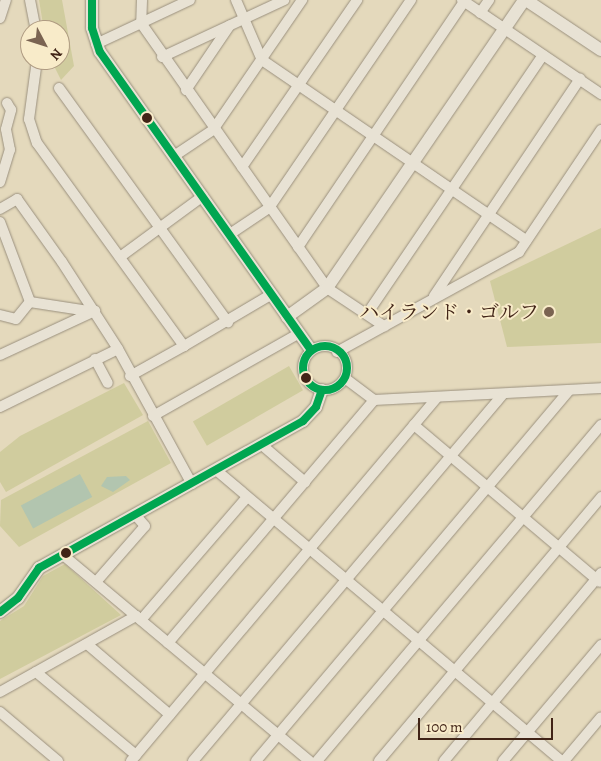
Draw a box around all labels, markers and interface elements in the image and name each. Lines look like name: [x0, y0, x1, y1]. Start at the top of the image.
north arrow: [20, 20, 70, 70]
text: N: [46, 44, 67, 64]
unlabelled marker: [142, 113, 152, 123]
place label: ハイランド・ゴルフ: [359, 300, 539, 324]
marker: ハイランド・ゴルフ: [543, 306, 555, 318]
unlabelled marker: [301, 373, 311, 383]
unlabelled marker: [61, 548, 71, 558]
scale bar: [421, 708, 556, 740]
text: 100 m: [426, 717, 463, 737]

